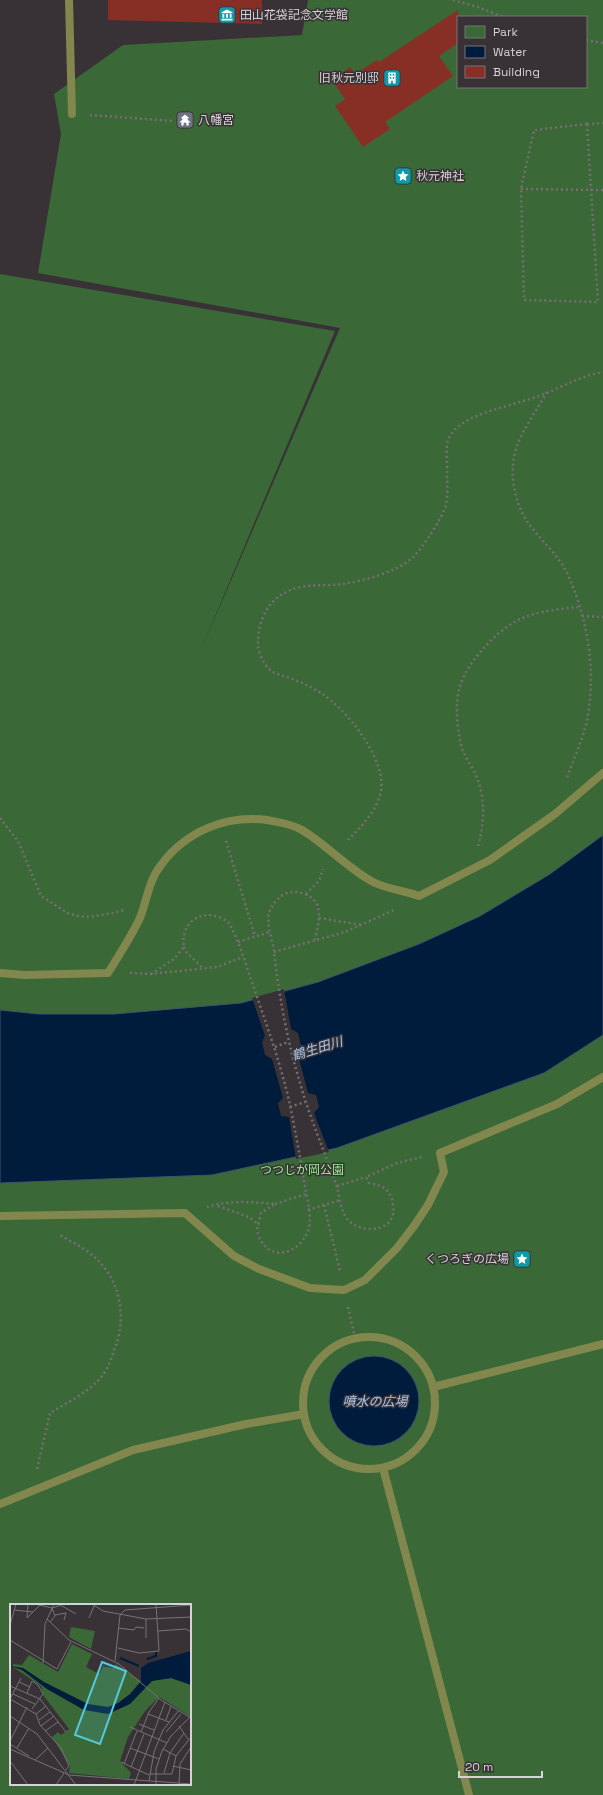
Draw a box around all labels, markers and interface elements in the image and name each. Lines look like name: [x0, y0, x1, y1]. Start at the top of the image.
museum icon: 田山花袋記念文学館: [217, 5, 237, 25]
place label: 田山花袋記念文学館: [240, 7, 348, 23]
legend: [457, 16, 587, 88]
text: Park: [493, 24, 518, 40]
text: Water: [493, 44, 527, 60]
text: Building: [493, 64, 540, 80]
building icon: 旧秋元別邸: [382, 68, 402, 88]
place label: 旧秋元別邸: [319, 70, 379, 86]
temple icon: 八幡宮: [175, 110, 195, 130]
place label: 八幡宮: [198, 112, 234, 128]
place icon: 秋元神社: [393, 166, 413, 186]
place label: 秋元神社: [416, 168, 464, 184]
water label: 鶴生田川: [290, 1032, 346, 1064]
park label: つつじが岡公園: [260, 1162, 344, 1178]
place icon: くつろぎの広場: [512, 1249, 532, 1269]
place label: くつろぎの広場: [425, 1251, 509, 1267]
water label: 噴水の広場: [342, 1393, 409, 1410]
inset map: [10, 1604, 191, 1785]
scale bar: [459, 1753, 542, 1779]
text: 20 m: [465, 1759, 493, 1775]

